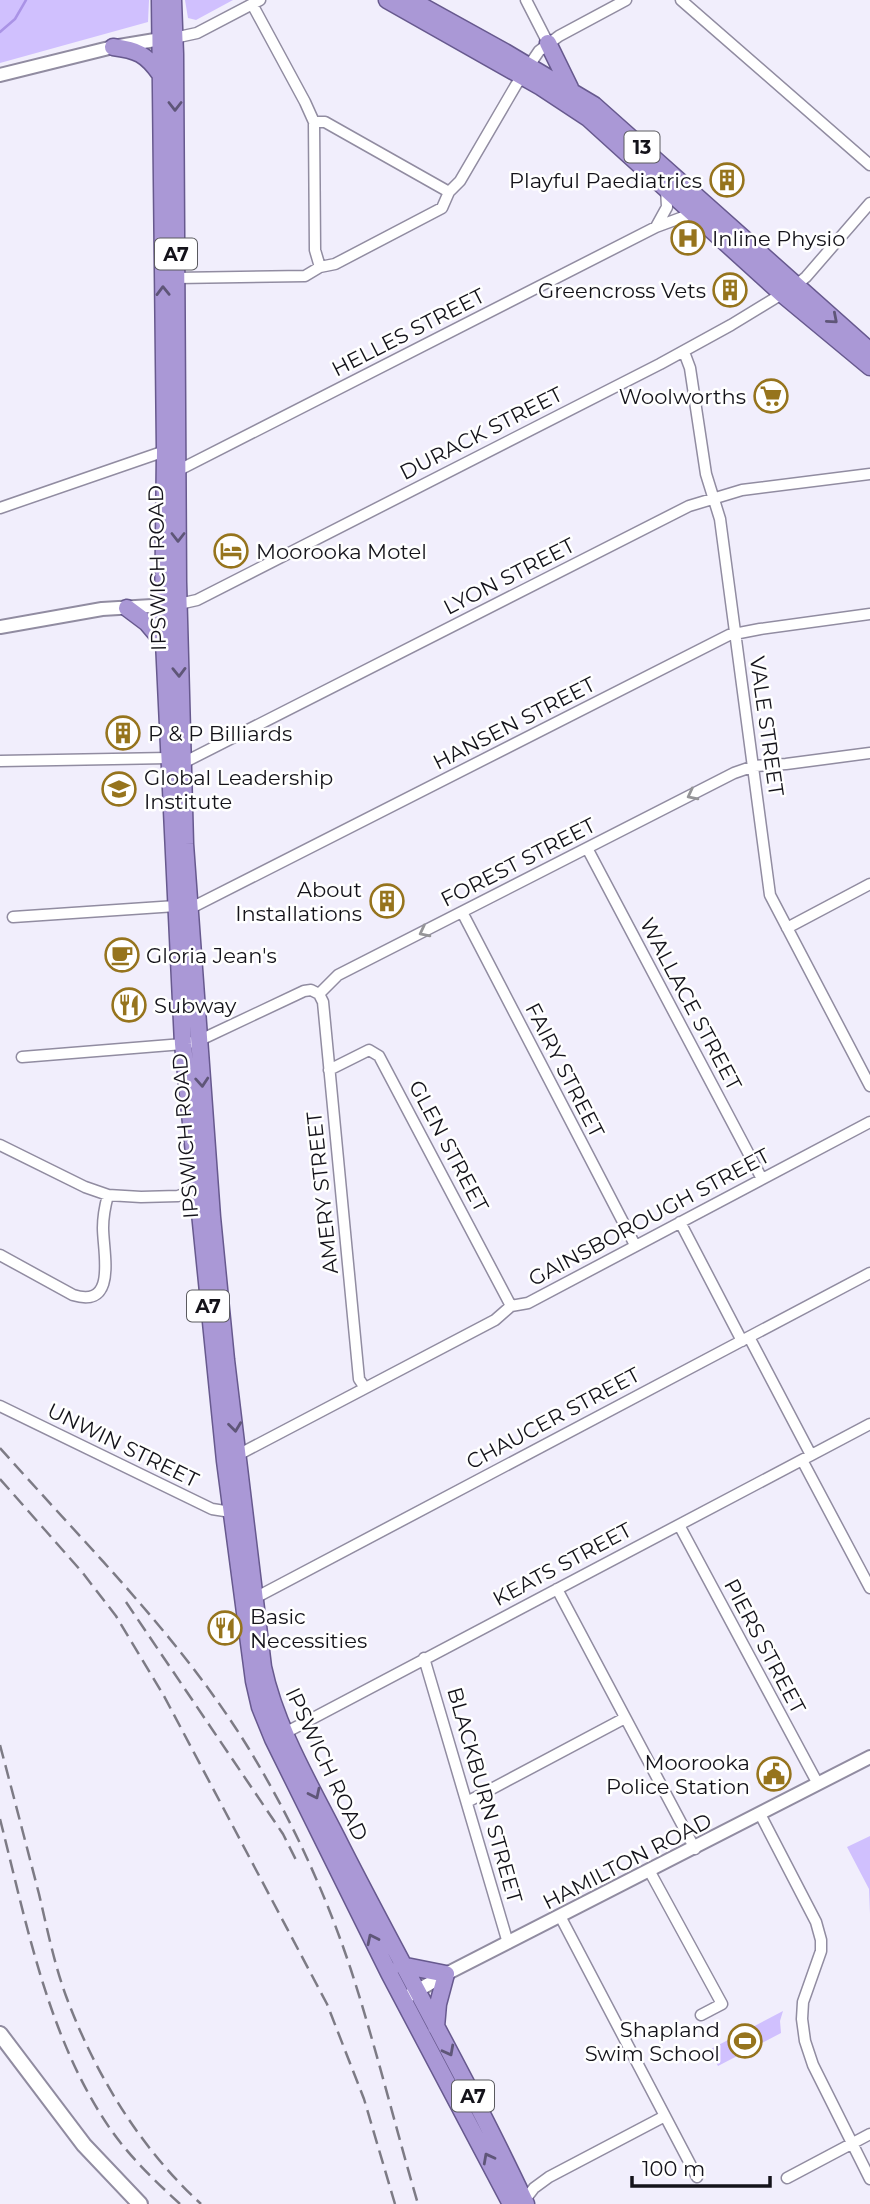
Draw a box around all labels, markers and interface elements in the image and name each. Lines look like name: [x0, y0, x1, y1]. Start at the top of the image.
one-way arrow: [167, 101, 183, 112]
road number: 13: [624, 132, 660, 162]
building icon: Playful Paediatrics: [708, 161, 746, 199]
place label: Playful Paediatrics: [509, 168, 702, 193]
hospital icon: Inline Physio: [669, 219, 707, 257]
place label: Inline Physio: [712, 226, 845, 251]
road number: A7: [155, 238, 197, 270]
building icon: Greencross Vets: [711, 271, 749, 309]
place label: Greencross Vets: [538, 278, 706, 303]
street label: HELLES STREET: [327, 283, 489, 381]
one-way arrow: [155, 285, 171, 296]
one-way arrow: [825, 311, 838, 323]
supermarket icon: Woolworths: [752, 377, 790, 415]
street label: DURACK STREET: [395, 381, 567, 485]
place label: Woolworths: [619, 384, 746, 409]
street label: IPSWICH ROAD: [143, 485, 171, 651]
hotel icon: Moorooka Motel: [212, 532, 250, 570]
street label: LYON STREET: [439, 532, 579, 620]
one-way arrow: [170, 533, 186, 543]
place label: Moorooka Motel: [256, 539, 427, 564]
street label: VALE STREET: [745, 654, 789, 798]
one-way arrow: [172, 667, 187, 678]
street label: HANSEN STREET: [429, 671, 599, 775]
building icon: P & P Billiards: [104, 714, 142, 752]
place label: P & P Billiards: [148, 721, 292, 746]
place label: Global Leadership Institute: [144, 765, 333, 814]
school or university icon: Global Leadership Institute: [100, 770, 138, 808]
one-way arrow: [687, 786, 699, 800]
street label: FOREST STREET: [436, 812, 600, 912]
place label: About Installations: [235, 877, 362, 926]
building icon: About Installations: [368, 882, 406, 920]
street label: WALLACE STREET: [635, 913, 747, 1095]
one-way arrow: [419, 923, 431, 937]
cafe icon: Gloria Jean's: [103, 936, 141, 974]
place label: Gloria Jean's: [146, 943, 277, 968]
restaurant icon: Subway: [110, 986, 148, 1024]
place label: Subway: [154, 993, 237, 1018]
street label: FAIRY STREET: [520, 998, 610, 1142]
street label: IPSWICH ROAD: [167, 1052, 203, 1220]
street label: GLEN STREET: [404, 1076, 494, 1216]
one-way arrow: [194, 1077, 209, 1088]
street label: AMERY STREET: [301, 1111, 343, 1275]
street label: GAINSBOROUGH STREET: [524, 1143, 774, 1291]
road number: A7: [187, 1290, 229, 1322]
street label: CHAUCER STREET: [462, 1362, 644, 1474]
street label: UNWIN STREET: [43, 1398, 203, 1492]
one-way arrow: [227, 1421, 242, 1432]
street label: KEATS STREET: [488, 1517, 636, 1611]
street label: PIERS STREET: [719, 1574, 811, 1718]
place label: Basic Necessities: [250, 1604, 367, 1653]
restaurant icon: Basic Necessities: [206, 1609, 244, 1647]
street label: IPSWICH ROAD: [281, 1683, 373, 1845]
street label: BLACKBURN STREET: [442, 1684, 528, 1906]
place label: Moorooka Police Station: [606, 1750, 750, 1799]
public building icon: Moorooka Police Station: [755, 1755, 793, 1793]
one-way arrow: [307, 1787, 321, 1799]
street label: HAMILTON ROAD: [538, 1808, 716, 1914]
one-way arrow: [366, 1934, 380, 1946]
place label: Shapland Swim School: [585, 2017, 720, 2066]
sports icon: Shapland Swim School: [726, 2022, 764, 2060]
one-way arrow: [441, 2044, 454, 2057]
road number: A7: [452, 2080, 494, 2112]
scale bar: [632, 2144, 770, 2188]
one-way arrow: [483, 2152, 496, 2165]
text: 100 m: [642, 2156, 705, 2181]

